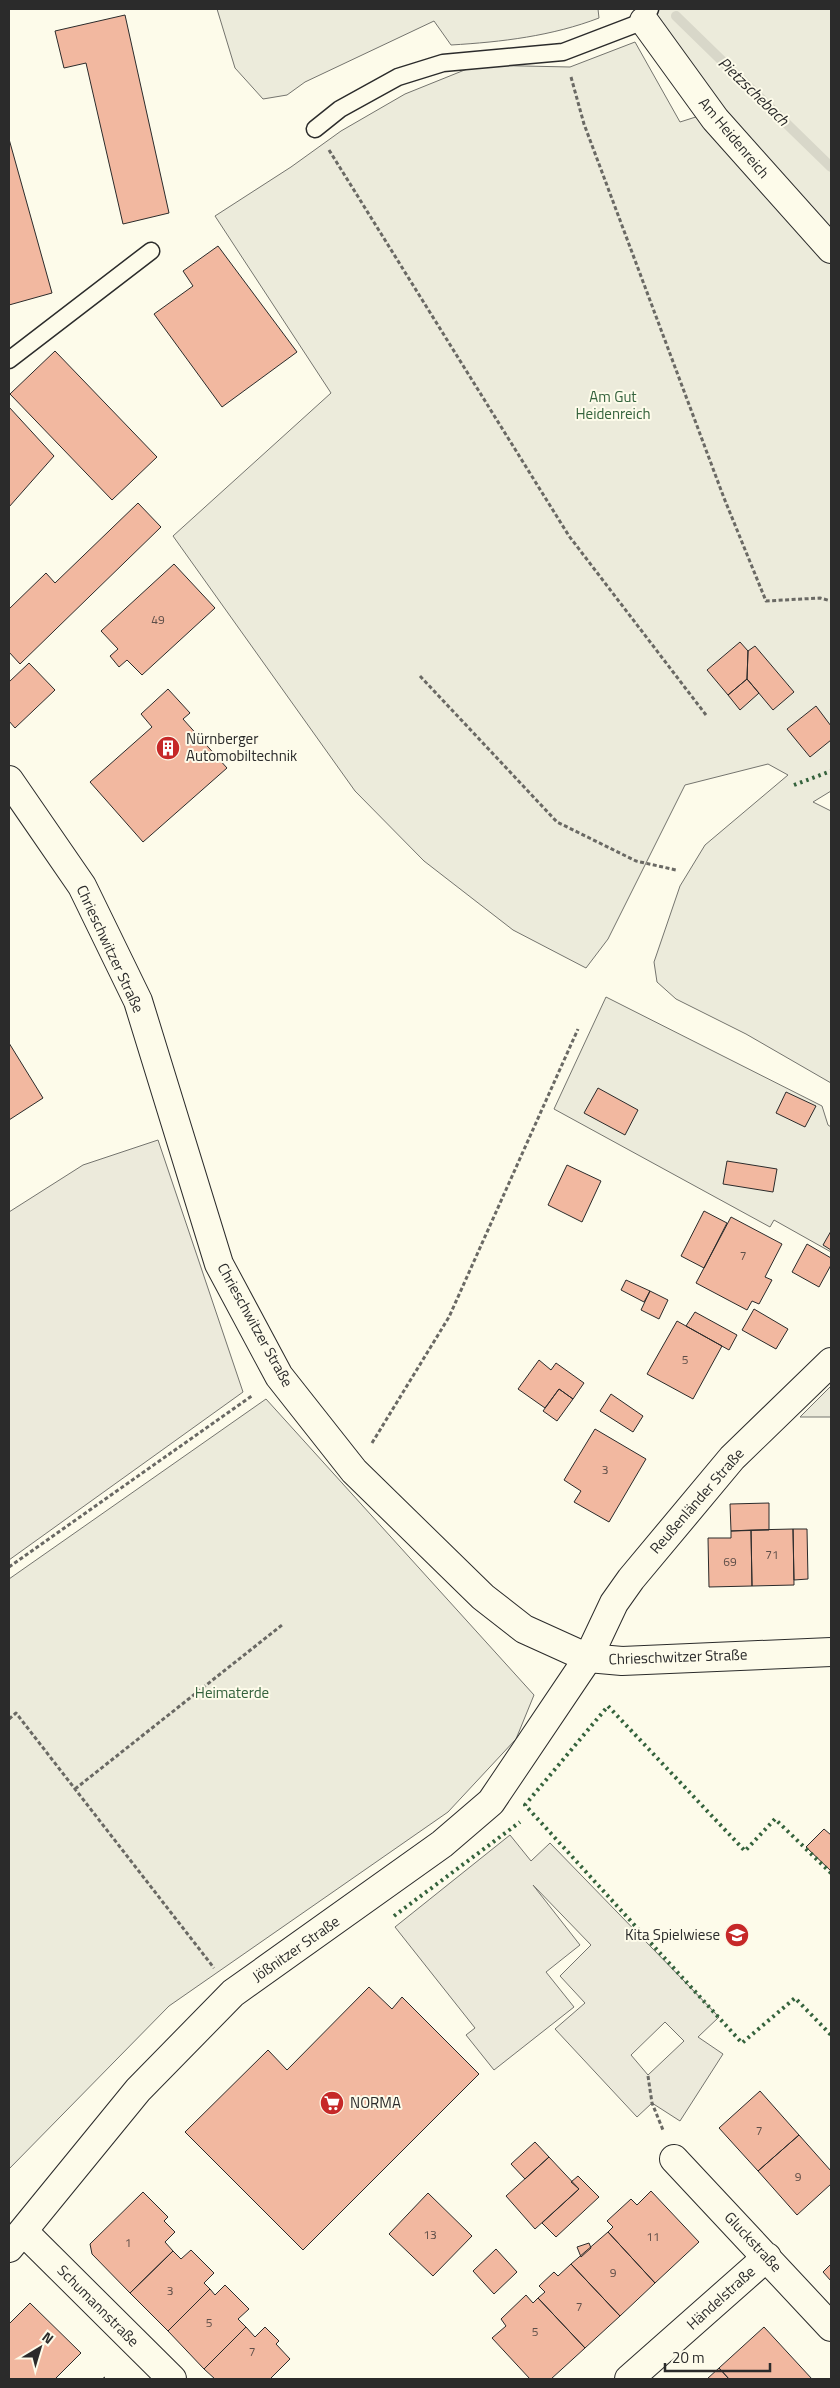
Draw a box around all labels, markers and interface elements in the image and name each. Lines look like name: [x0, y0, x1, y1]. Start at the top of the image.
water label: Pietzschebach: [713, 51, 796, 132]
street label: Am Heidenreich: [694, 92, 775, 183]
park label: Am Gut Heidenreich: [576, 385, 650, 425]
house number: 49: [151, 610, 165, 629]
place label: Nürnberger Automobiltechnik: [186, 727, 297, 767]
building icon: Nürnberger Automobiltechnik: [155, 735, 181, 761]
street label: Chrieschwitzer Straße: [71, 881, 150, 1017]
house number: 7: [740, 1246, 746, 1265]
street label: Chrieschwitzer Straße: [212, 1259, 299, 1391]
house number: 5: [682, 1350, 689, 1369]
street label: Reußenländer Straße: [644, 1443, 749, 1559]
house number: 3: [602, 1460, 608, 1479]
house number: 71: [765, 1545, 779, 1564]
house number: 69: [723, 1552, 737, 1571]
street label: Chrieschwitzer Straße: [608, 1643, 748, 1670]
park label: Heimaterde: [195, 1681, 269, 1704]
street label: Jößnitzer Straße: [247, 1910, 344, 1987]
school or university icon: Kita Spielwiese: [724, 1922, 750, 1948]
place label: Kita Spielwiese: [625, 1923, 720, 1946]
supermarket icon: NORMA: [319, 2090, 345, 2116]
place label: NORMA: [350, 2091, 401, 2114]
house number: 7: [756, 2121, 762, 2140]
house number: 9: [795, 2167, 802, 2186]
street label: Gluckstraße: [719, 2206, 788, 2277]
house number: 13: [423, 2225, 437, 2244]
house number: 11: [646, 2227, 660, 2246]
house number: 1: [125, 2233, 131, 2252]
street label: Schumannstraße: [52, 2259, 145, 2352]
street label: Händelstraße: [681, 2260, 760, 2335]
house number: 9: [610, 2263, 617, 2282]
house number: 3: [167, 2281, 173, 2300]
house number: 7: [576, 2297, 582, 2316]
house number: 5: [206, 2313, 213, 2332]
house number: 5: [532, 2322, 539, 2341]
north arrow: [15, 2323, 65, 2373]
text: N: [38, 2326, 59, 2349]
scale bar: [665, 2340, 770, 2372]
house number: 7: [249, 2342, 255, 2361]
text: 20 m: [672, 2346, 705, 2369]

